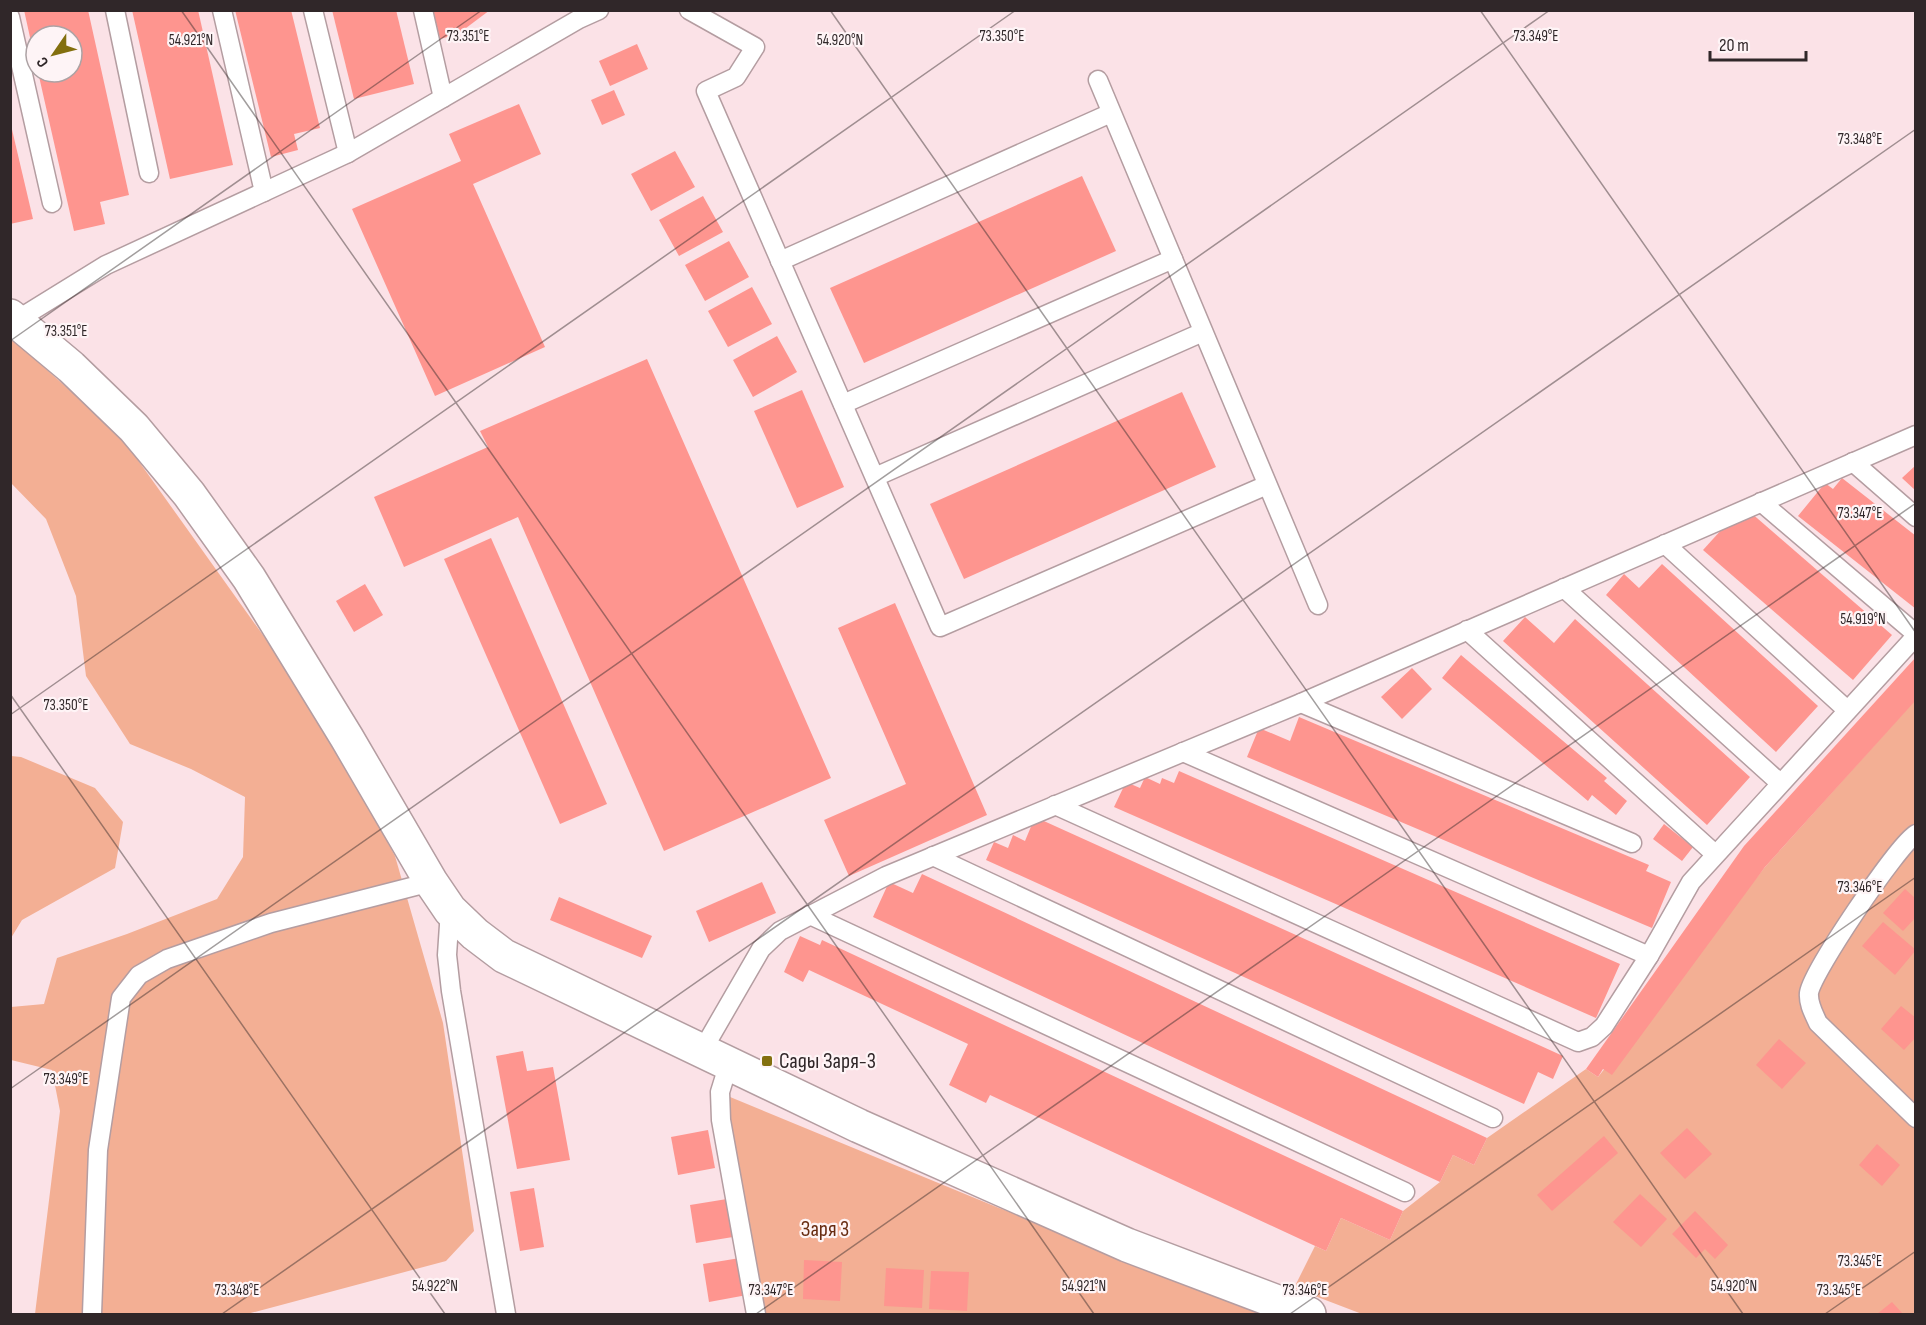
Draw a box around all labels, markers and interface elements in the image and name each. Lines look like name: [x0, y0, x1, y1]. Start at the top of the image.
north arrow: [24, 24, 84, 84]
scale bar: [1710, 24, 1806, 62]
text: 73.351°E: [447, 27, 489, 46]
text: 73.350°E: [980, 27, 1024, 46]
text: 73.349°E: [1513, 27, 1559, 46]
text: 54.921°N: [169, 31, 213, 50]
text: 54.920°N: [817, 31, 863, 50]
text: 20 m: [1719, 35, 1749, 56]
text: С: [33, 53, 53, 71]
text: 73.348°E: [1838, 130, 1882, 149]
text: 73.351°E: [45, 322, 87, 341]
text: 73.347°E: [1838, 504, 1882, 523]
text: 54.919°N: [1840, 610, 1886, 629]
text: 73.350°E: [44, 696, 88, 715]
text: 73.346°E: [1838, 878, 1882, 897]
place label: Сады Заря-3: [779, 1048, 876, 1075]
marker: Сады Заря-3: [760, 1054, 774, 1068]
text: 73.349°E: [43, 1070, 89, 1089]
park label: Заря 3: [801, 1216, 849, 1243]
text: 73.345°E: [1838, 1252, 1882, 1271]
text: 54.922°N: [412, 1277, 458, 1296]
text: 54.921°N: [1062, 1277, 1106, 1296]
text: 54.920°N: [1711, 1277, 1757, 1296]
text: 73.348°E: [215, 1281, 259, 1300]
text: 73.347°E: [749, 1281, 793, 1300]
text: 73.346°E: [1283, 1281, 1327, 1300]
text: 73.345°E: [1817, 1281, 1861, 1300]

